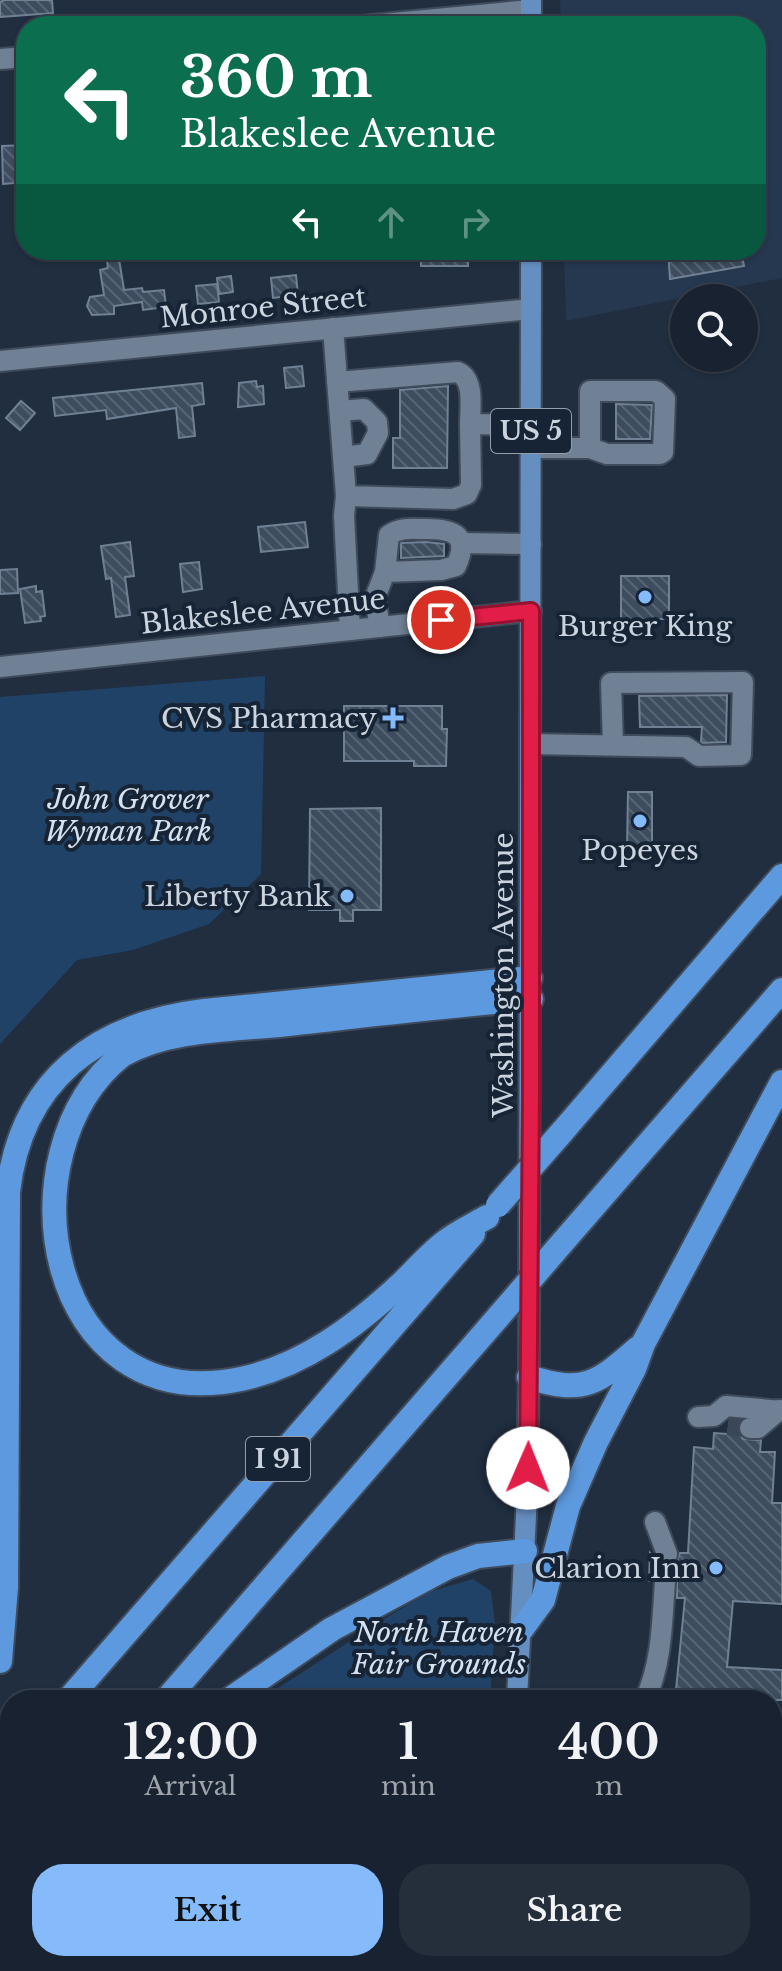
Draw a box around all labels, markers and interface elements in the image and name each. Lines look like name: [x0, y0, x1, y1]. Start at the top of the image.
text: 360 m: [180, 43, 373, 112]
icon: left: [48, 48, 152, 152]
text: Blakeslee Avenue: [180, 112, 496, 157]
icon: left: [285, 200, 329, 244]
icon: ahead: [369, 200, 413, 244]
icon: right: [453, 200, 497, 244]
street label: Monroe Street: [158, 279, 368, 336]
map controls: [670, 284, 758, 372]
button: search: [670, 284, 758, 372]
road number: US 5: [491, 409, 571, 453]
street label: Blakeslee Avenue: [139, 581, 387, 642]
pin: [407, 586, 475, 654]
marker: Burger King: [636, 588, 654, 606]
icon: arrive: [419, 598, 463, 642]
place label: Burger King: [558, 609, 733, 644]
place label: CVS Pharmacy: [161, 701, 377, 736]
marker: CVS Pharmacy: [384, 709, 402, 727]
park label: John Grover Wyman Park: [44, 782, 212, 849]
marker: Popeyes: [631, 812, 649, 830]
street label: Washington Avenue: [486, 832, 521, 1119]
place label: Popeyes: [581, 833, 699, 868]
place label: Liberty Bank: [144, 879, 332, 914]
marker: Liberty Bank: [338, 887, 356, 905]
position arrow: [486, 1426, 570, 1510]
road number: I 91: [246, 1437, 310, 1481]
place label: Clarion Inn: [534, 1551, 700, 1586]
marker: Clarion Inn: [707, 1559, 725, 1577]
park label: North Haven Fair Grounds: [351, 1615, 526, 1682]
text: 12:00: [122, 1712, 259, 1772]
text: 1: [398, 1712, 419, 1772]
text: 400: [558, 1712, 660, 1772]
text: Arrival: [144, 1770, 237, 1802]
text: min: [381, 1770, 436, 1802]
text: m: [595, 1770, 623, 1802]
button: Exit: [32, 1864, 383, 1956]
button: Share: [399, 1864, 750, 1956]

